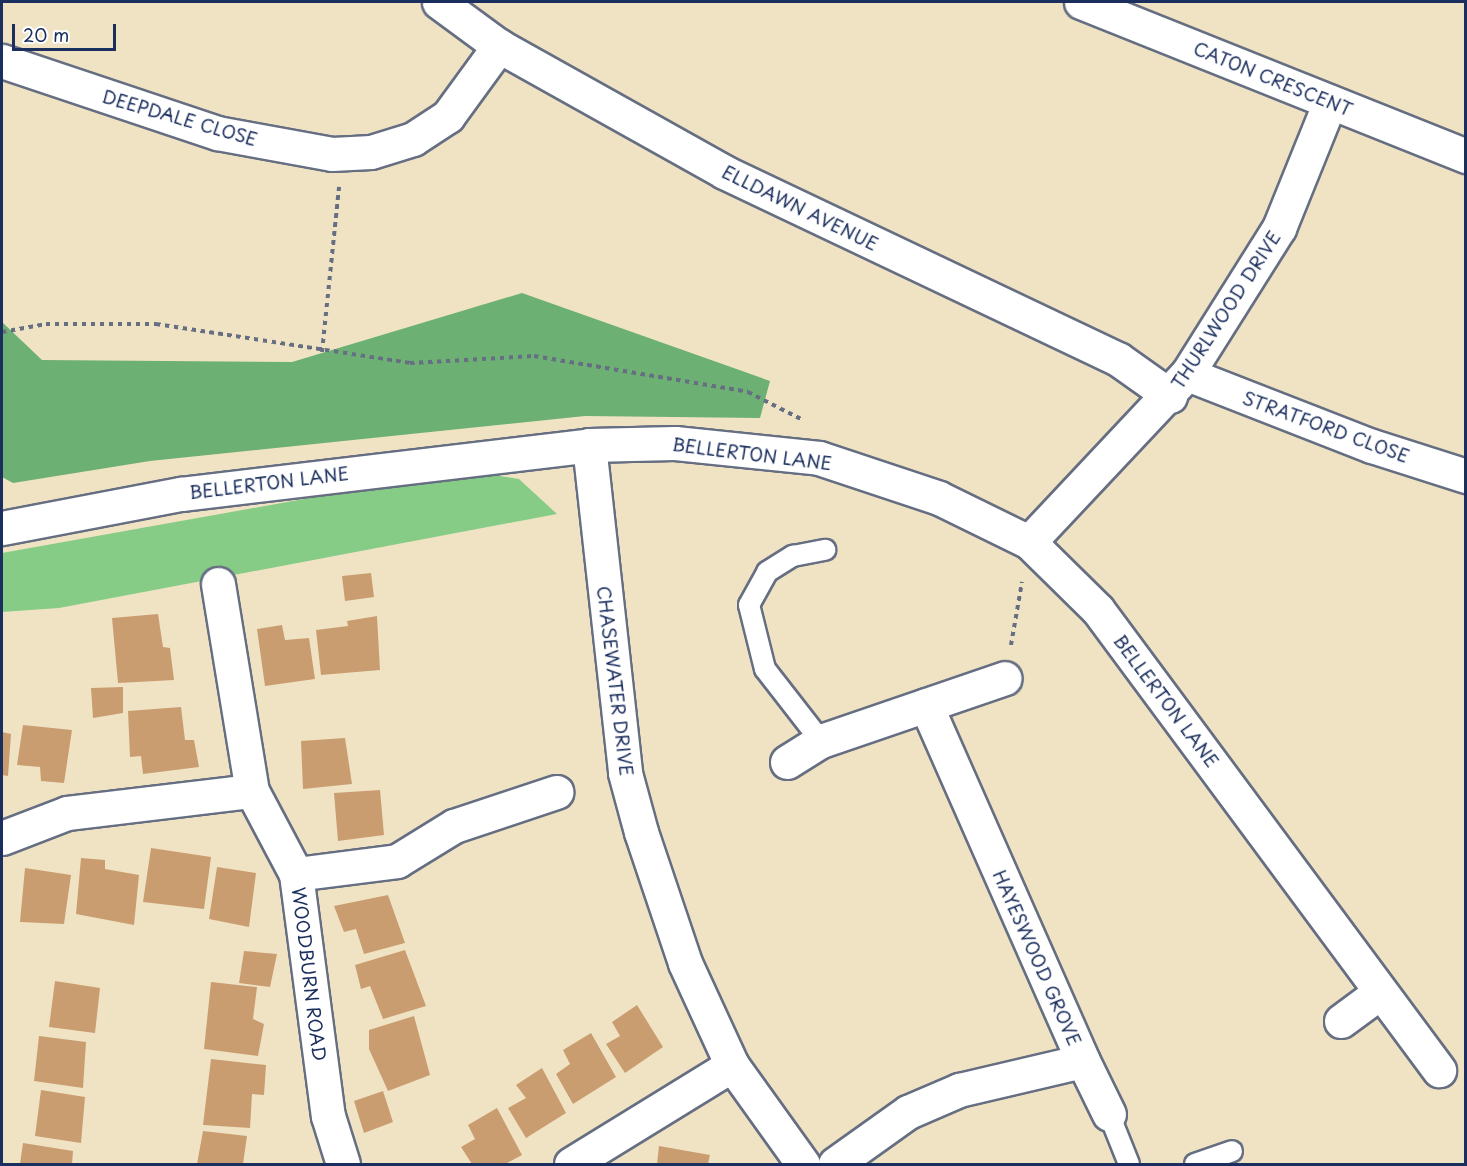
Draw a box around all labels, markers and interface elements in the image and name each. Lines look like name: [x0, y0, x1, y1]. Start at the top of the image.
scale bar: [15, 12, 118, 50]
text: 20 m: [23, 21, 69, 48]
street label: CATON CRESCENT: [1190, 37, 1356, 121]
street label: DEEPDALE CLOSE: [99, 85, 261, 151]
street label: ELLDAWN AVENUE: [718, 161, 882, 255]
street label: THURLWOOD DRIVE: [1167, 228, 1285, 392]
street label: STRATFORD CLOSE: [1239, 387, 1413, 467]
street label: BELLERTON LANE: [671, 433, 833, 475]
street label: BELLERTON LANE: [188, 462, 350, 504]
street label: CHASEWATER DRIVE: [593, 584, 637, 778]
street label: BELLERTON LANE: [1109, 630, 1223, 772]
street label: HAYESWOOD GROVE: [988, 867, 1086, 1049]
street label: WOODBURN ROAD: [288, 885, 330, 1063]

